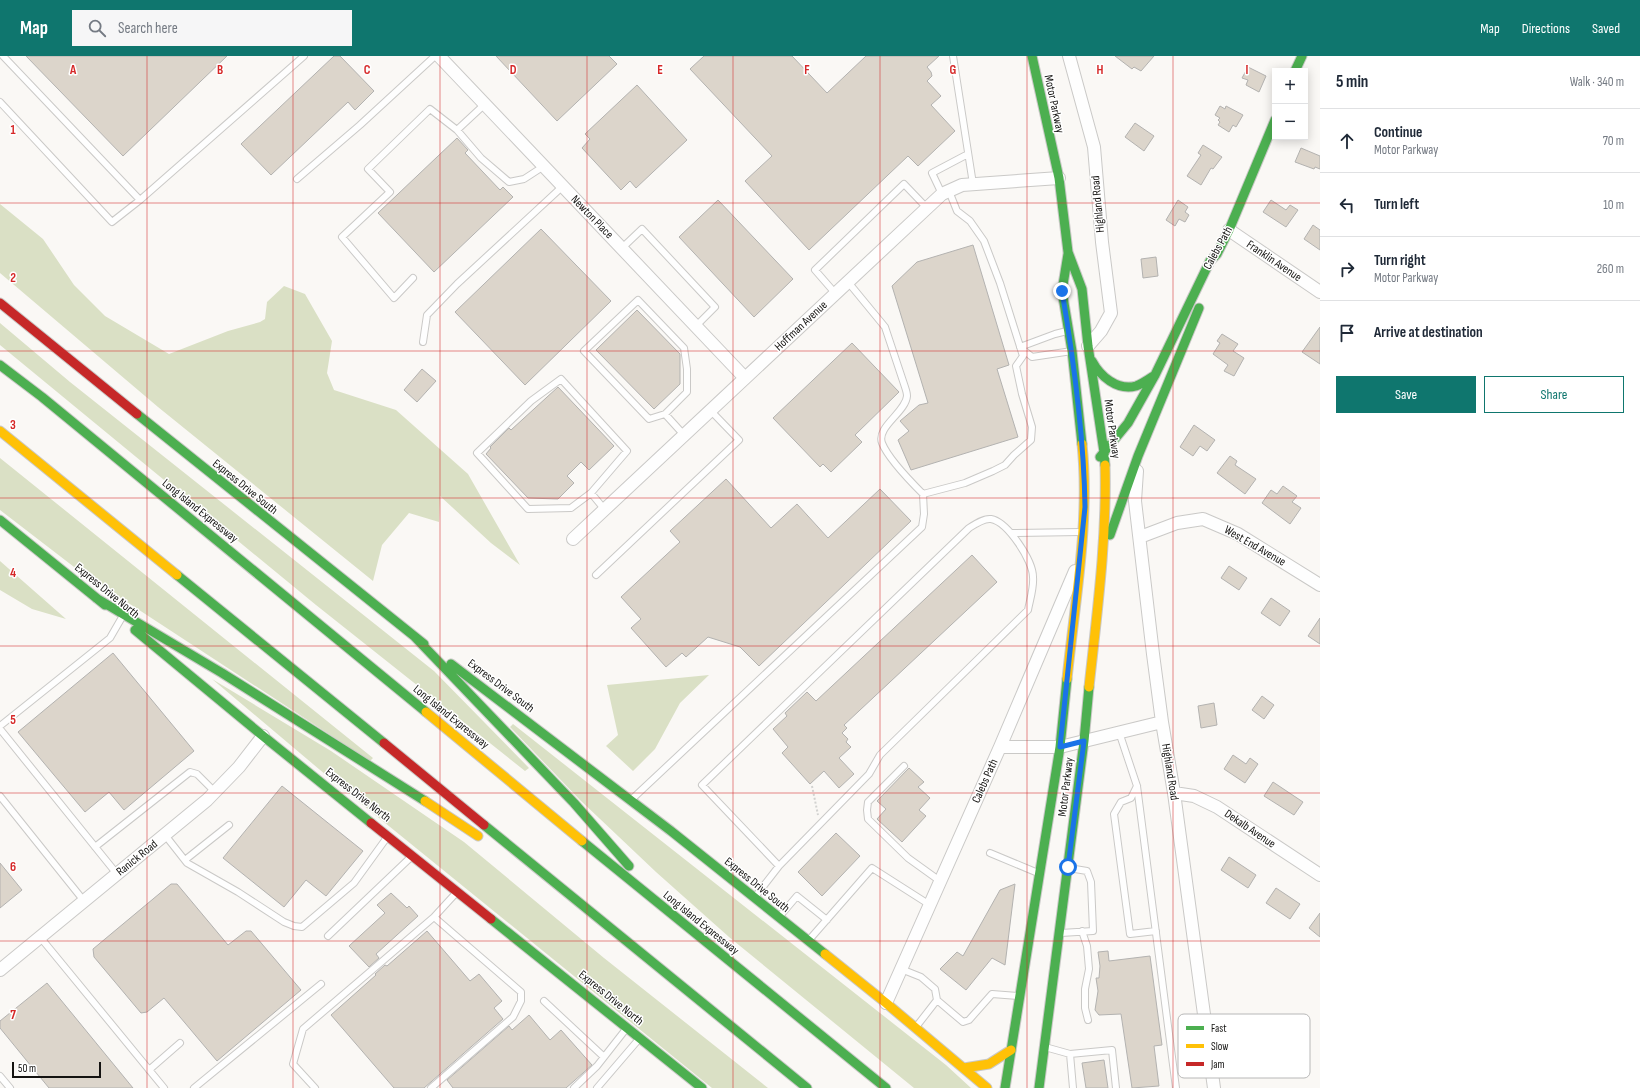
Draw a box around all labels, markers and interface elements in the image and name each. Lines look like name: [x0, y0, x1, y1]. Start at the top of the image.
search box: [72, 10, 352, 46]
text: Map: [20, 17, 48, 40]
icon: search: [86, 17, 108, 39]
text: Search here: [118, 19, 178, 38]
text: Map: [1480, 20, 1500, 37]
text: Directions: [1522, 20, 1570, 37]
text: Saved: [1592, 20, 1620, 37]
text: A: [69, 62, 77, 78]
text: B: [217, 62, 223, 78]
text: C: [364, 62, 371, 78]
text: D: [510, 62, 517, 78]
text: E: [657, 62, 663, 78]
text: F: [804, 62, 810, 78]
text: G: [950, 62, 957, 78]
text: H: [1097, 62, 1104, 78]
text: I: [1246, 62, 1249, 78]
map controls: [1272, 68, 1308, 140]
button: +: [1272, 68, 1308, 104]
text: 5 min: [1336, 72, 1368, 92]
street label: Motor Parkway: [1040, 73, 1068, 135]
text: Walk · 340 m: [1570, 74, 1624, 90]
button: −: [1272, 104, 1308, 140]
text: 1: [10, 122, 16, 138]
text: Continue: [1374, 123, 1423, 142]
icon: ahead: [1336, 130, 1358, 152]
text: 70 m: [1603, 133, 1624, 149]
text: Motor Parkway: [1374, 142, 1438, 158]
street label: Highland Road: [1088, 175, 1108, 233]
street label: Newton Place: [568, 192, 617, 242]
icon: left: [1336, 194, 1358, 216]
text: Turn left: [1374, 195, 1419, 214]
text: 10 m: [1603, 197, 1624, 213]
street label: Calebs Path: [1200, 224, 1236, 272]
street label: Franklin Avenue: [1244, 237, 1305, 285]
text: Turn right: [1374, 251, 1426, 270]
icon: right: [1336, 258, 1358, 280]
text: 260 m: [1597, 261, 1624, 277]
text: 2: [10, 270, 16, 286]
text: Motor Parkway: [1374, 270, 1438, 286]
route end: [1053, 282, 1071, 300]
street label: Hoffman Avenue: [772, 298, 831, 354]
icon: arrive: [1336, 322, 1358, 344]
text: Arrive at destination: [1374, 323, 1483, 342]
button: Save: [1336, 376, 1476, 413]
button: Share: [1484, 376, 1624, 413]
street label: Motor Parkway: [1100, 399, 1124, 460]
text: 3: [10, 417, 16, 433]
street label: Express Drive South: [209, 456, 281, 518]
street label: Long Island Expressway: [159, 476, 241, 546]
street label: West End Avenue: [1222, 522, 1289, 570]
street label: Express Drive North: [71, 560, 143, 622]
text: 4: [10, 565, 16, 581]
street label: Express Drive South: [465, 656, 537, 716]
street label: Long Island Expressway: [410, 682, 492, 752]
text: 5: [10, 712, 16, 728]
street label: Highland Road: [1158, 743, 1182, 801]
street label: Motor Parkway: [1055, 756, 1077, 817]
street label: Calebs Path: [969, 757, 1001, 805]
street label: Express Drive North: [322, 765, 394, 825]
street label: Dekalb Avenue: [1222, 806, 1279, 852]
street label: Ranick Road: [113, 837, 161, 879]
street label: Express Drive South: [721, 854, 793, 916]
route start: [1059, 858, 1077, 876]
text: 6: [10, 859, 16, 875]
street label: Long Island Expressway: [660, 888, 742, 958]
street label: Express Drive North: [575, 967, 647, 1029]
text: 7: [10, 1007, 16, 1023]
legend: [1178, 1014, 1310, 1078]
text: Fast: [1211, 1022, 1227, 1035]
text: Slow: [1211, 1040, 1228, 1053]
text: Jam: [1210, 1058, 1225, 1071]
scale bar: [12, 1060, 101, 1079]
text: 50 m: [18, 1062, 36, 1075]

